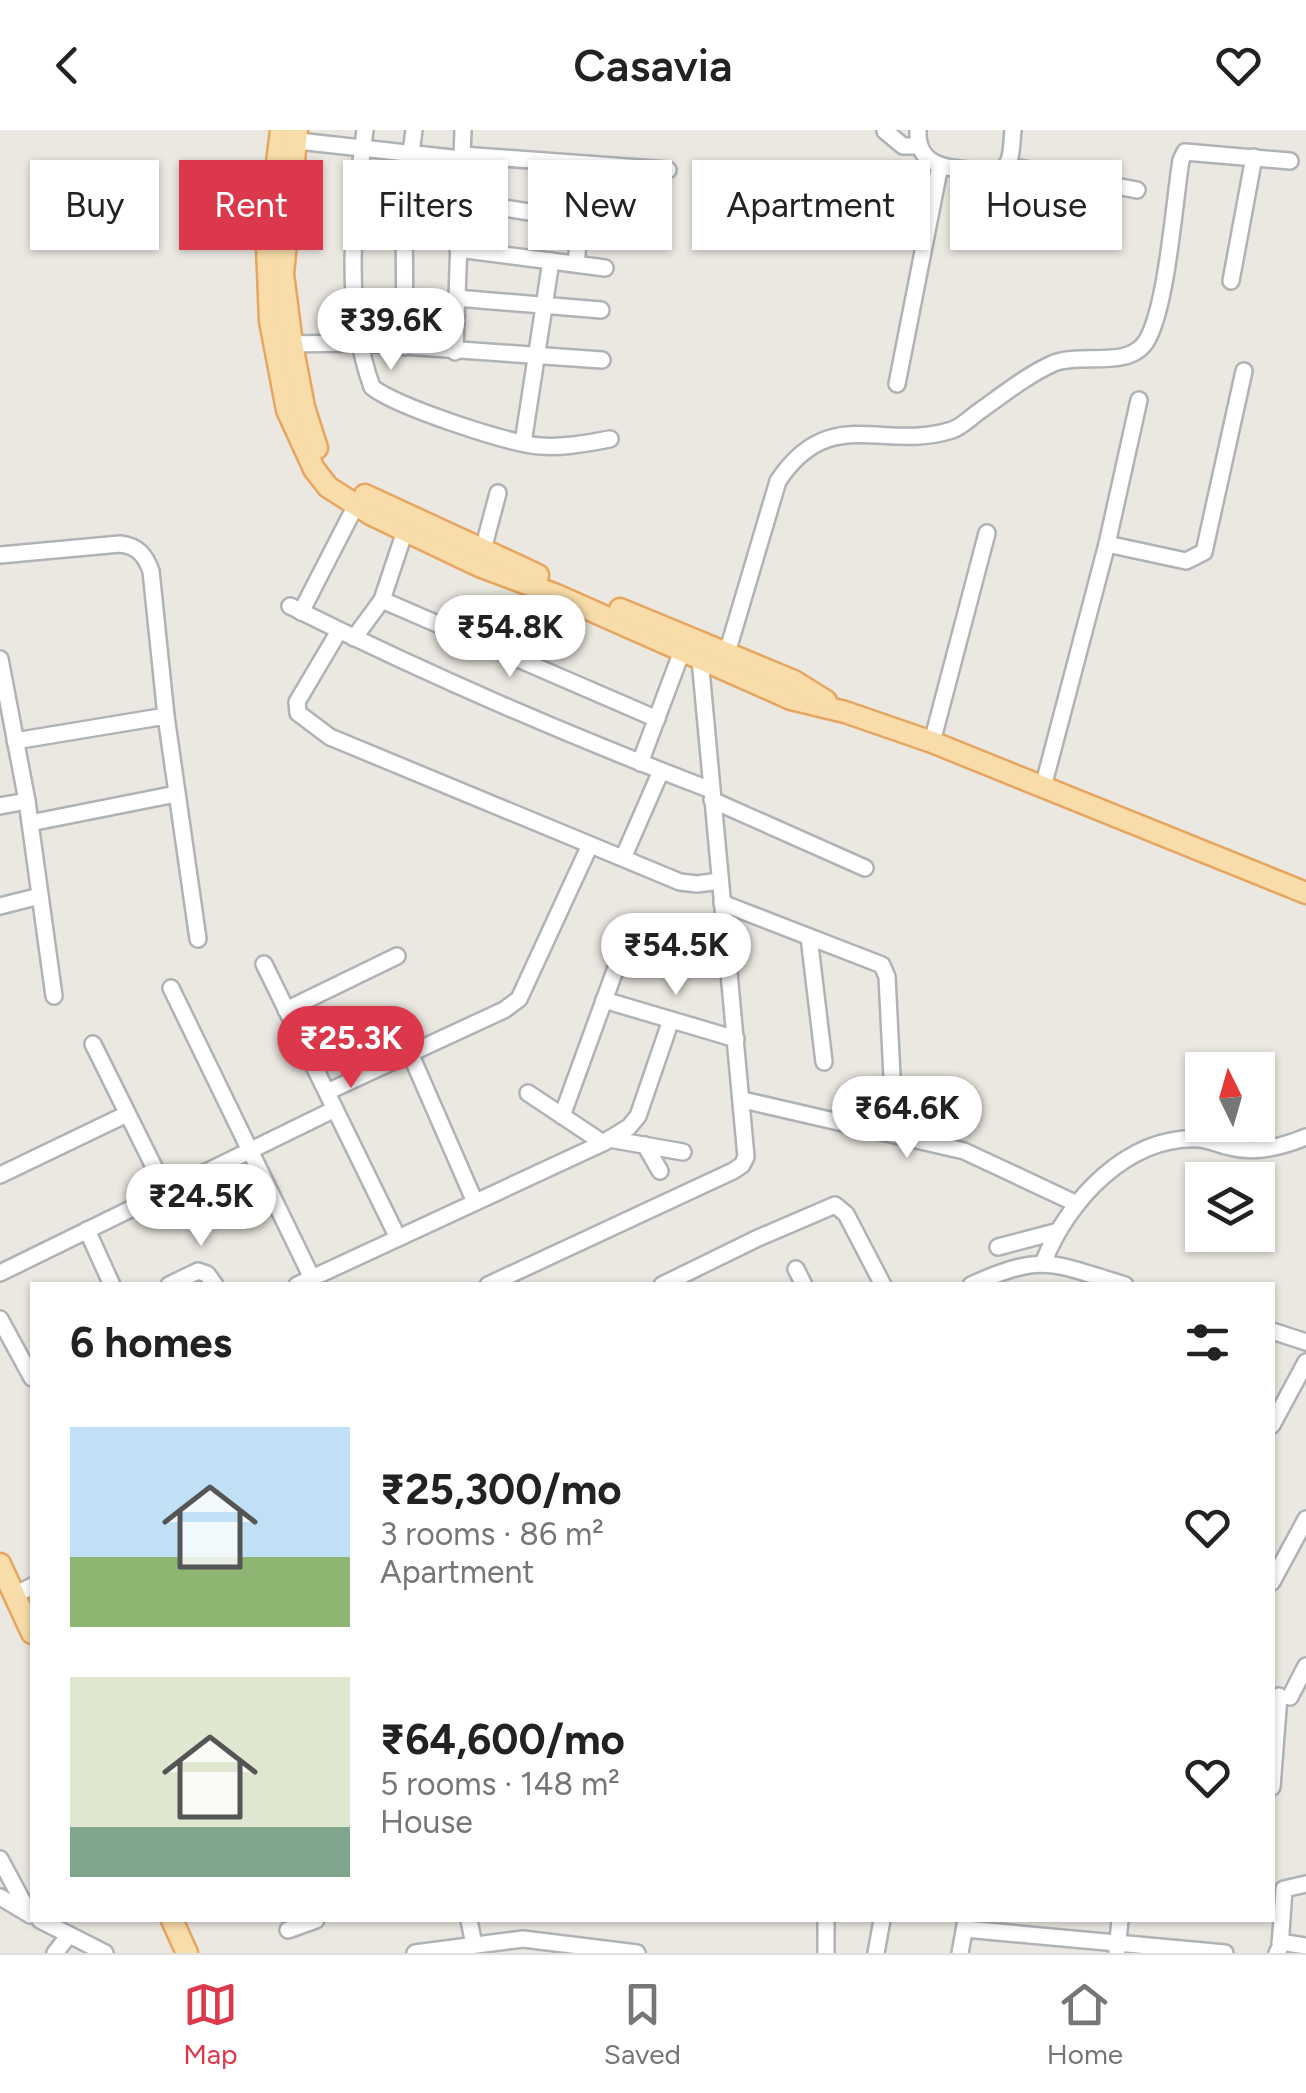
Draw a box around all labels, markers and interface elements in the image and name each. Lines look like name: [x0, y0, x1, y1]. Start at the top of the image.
icon: back: [40, 38, 95, 93]
text: Casavia: [573, 38, 733, 92]
icon: heart: [1211, 38, 1266, 93]
chip: Buy: [30, 160, 159, 250]
chip: Rent: [179, 160, 323, 250]
chip: Filters: [343, 160, 508, 250]
chip: New: [528, 160, 672, 250]
chip: Apartment: [692, 160, 930, 250]
chip: House: [950, 160, 1122, 250]
pin: ₹39.6K: [310, 288, 472, 373]
text: ₹39.6K: [339, 301, 443, 339]
pin: ₹54.8K: [429, 595, 591, 680]
text: ₹54.8K: [457, 608, 563, 646]
pin: ₹54.5K: [595, 913, 757, 998]
text: ₹54.5K: [623, 926, 729, 964]
pin: ₹25.3K: [270, 1006, 432, 1091]
text: ₹25.3K: [299, 1019, 403, 1057]
north arrow: [1185, 1052, 1275, 1142]
map controls: [1185, 1052, 1275, 1252]
pin: ₹64.6K: [826, 1076, 988, 1161]
text: ₹64.6K: [854, 1089, 960, 1127]
button: layers: [1185, 1162, 1275, 1252]
pin: ₹24.5K: [120, 1164, 282, 1249]
text: ₹24.5K: [148, 1177, 254, 1215]
icon: filters: [1180, 1315, 1235, 1370]
text: 6 homes: [70, 1317, 232, 1368]
text: ₹25,300/mo: [380, 1464, 622, 1515]
icon: home: [150, 1467, 270, 1587]
icon: heart: [1180, 1500, 1235, 1555]
text: 3 rooms · 86 m²: [380, 1515, 604, 1553]
text: Apartment: [380, 1553, 534, 1591]
text: ₹64,600/mo: [380, 1714, 625, 1765]
icon: home: [150, 1717, 270, 1837]
icon: heart: [1180, 1750, 1235, 1805]
text: 5 rooms · 148 m²: [380, 1765, 620, 1803]
text: House: [380, 1803, 473, 1841]
tab: Map: [183, 1977, 238, 2071]
tab: Saved: [604, 1977, 681, 2071]
tab: Home: [1047, 1977, 1123, 2071]

